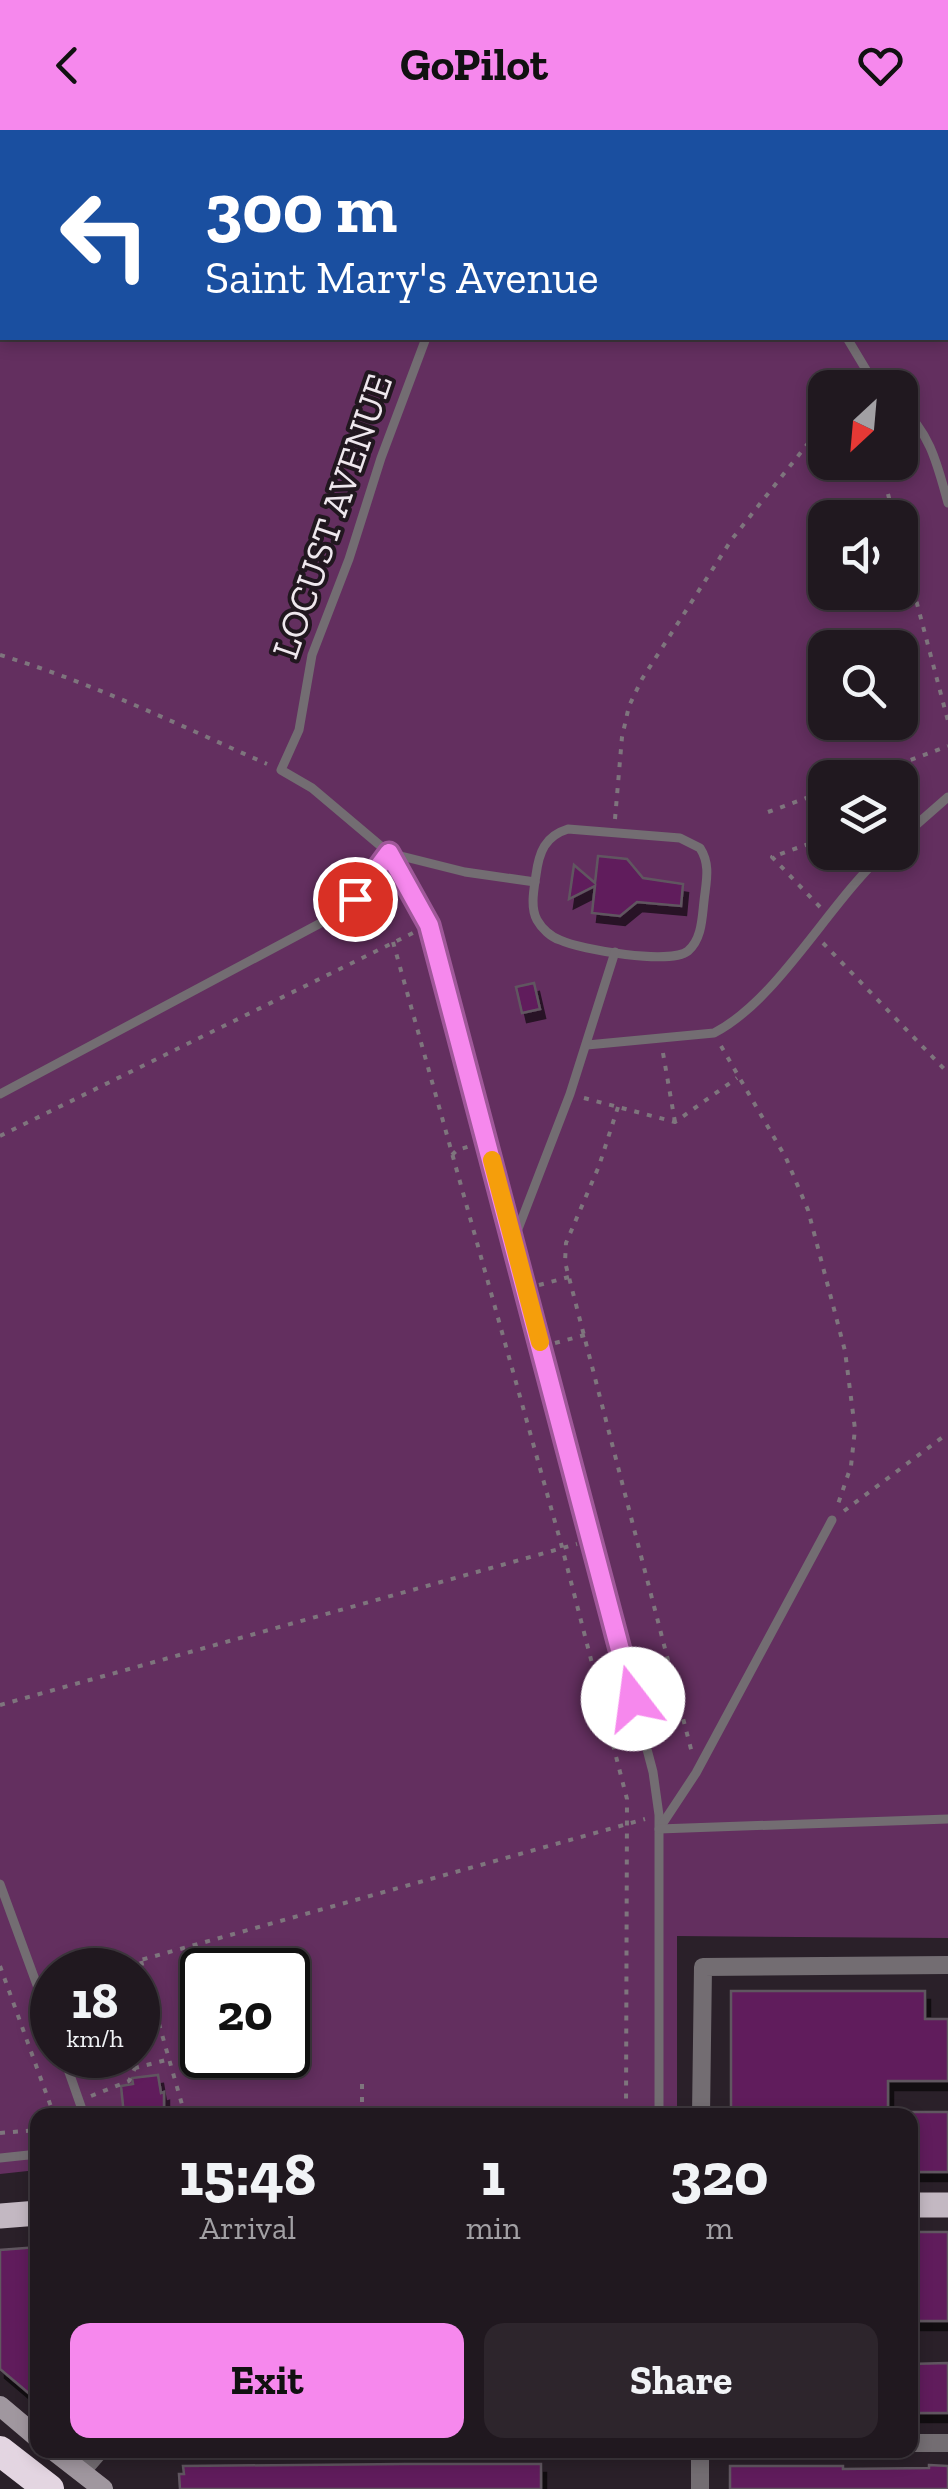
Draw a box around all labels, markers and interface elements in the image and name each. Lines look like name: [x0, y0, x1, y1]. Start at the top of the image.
icon: back: [40, 38, 95, 93]
text: GoPilot: [400, 38, 548, 92]
icon: heart: [853, 38, 908, 93]
text: 300 m: [205, 166, 397, 250]
icon: left: [40, 170, 170, 300]
text: Saint Mary's Avenue: [205, 251, 599, 305]
street label: LOCUST AVENUE: [262, 368, 402, 664]
north arrow: [808, 370, 918, 480]
map controls: [808, 370, 918, 870]
button: sound: [808, 500, 918, 610]
button: search: [808, 630, 918, 740]
button: layers: [808, 760, 918, 870]
pin: [313, 857, 398, 942]
icon: arrive: [328, 872, 383, 927]
position arrow: [581, 1647, 685, 1751]
speed limit sign: 20: [180, 1948, 310, 2078]
text: 18: [71, 1971, 119, 2031]
text: km/h: [66, 2023, 124, 2053]
text: 15:48: [179, 2138, 316, 2210]
text: 1: [481, 2138, 505, 2210]
text: 320: [670, 2138, 769, 2210]
text: Arrival: [200, 2209, 296, 2247]
text: min: [466, 2209, 521, 2247]
text: m: [705, 2209, 733, 2247]
button: Exit: [70, 2323, 464, 2438]
button: Share: [484, 2323, 878, 2438]

